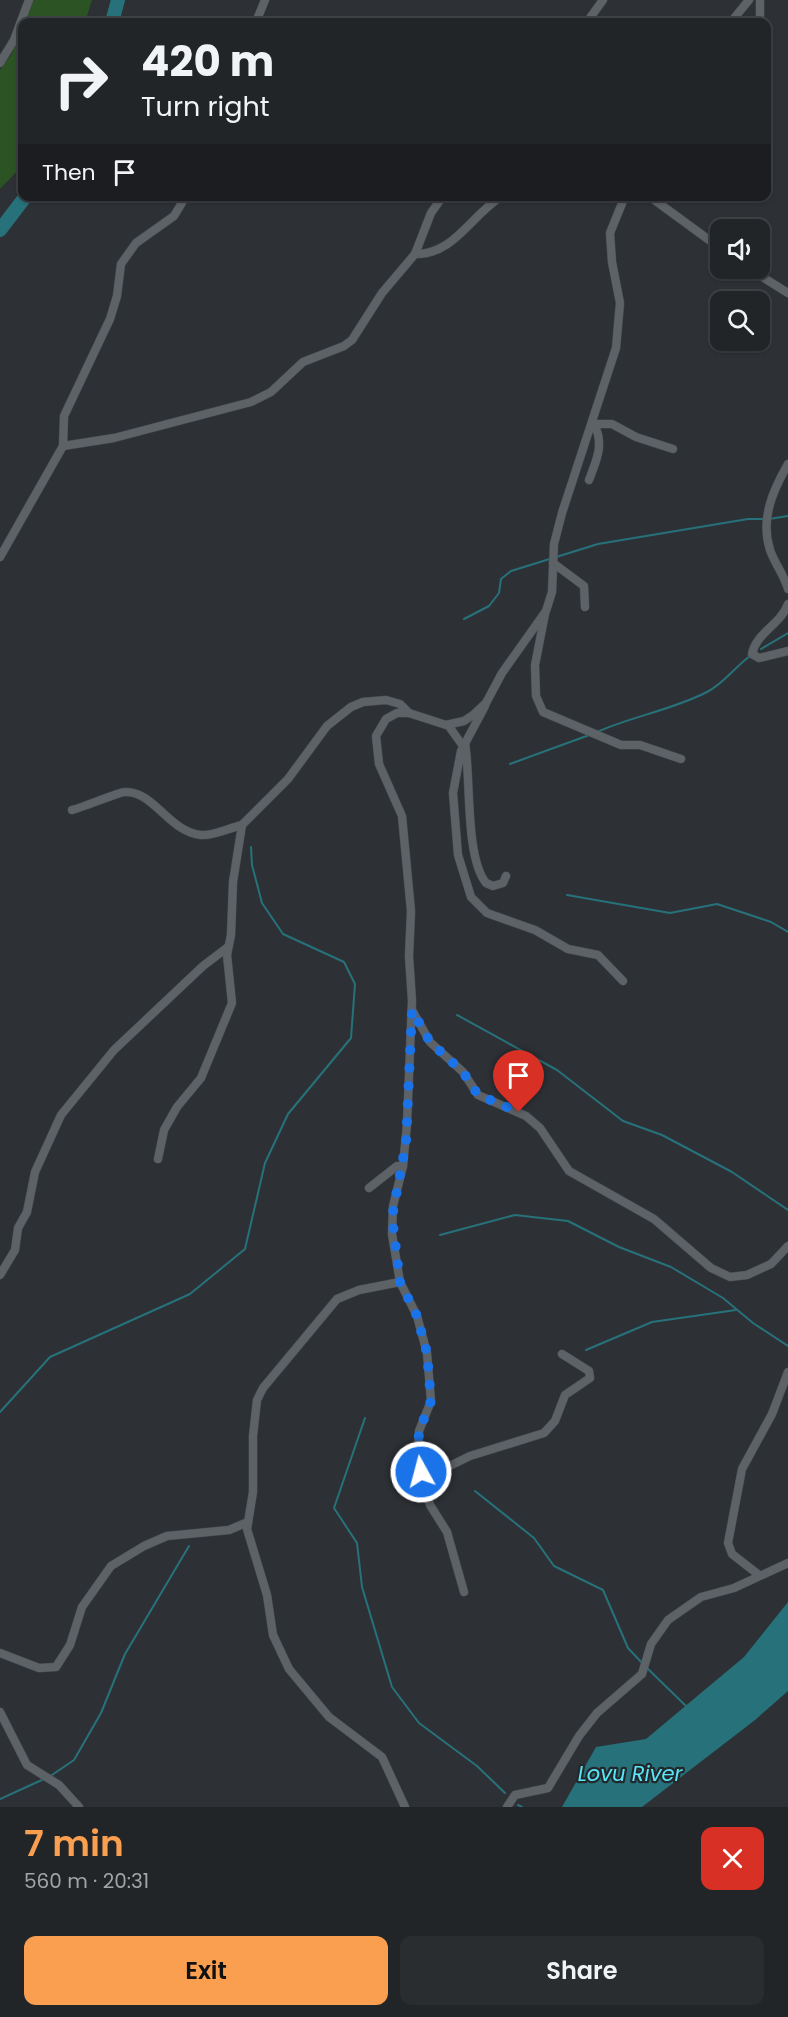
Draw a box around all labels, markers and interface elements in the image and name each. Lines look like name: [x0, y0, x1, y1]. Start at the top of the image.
text: 420 m: [141, 32, 274, 91]
icon: right: [42, 42, 120, 120]
text: Turn right: [141, 88, 270, 125]
icon: arrive: [108, 156, 141, 189]
text: Then: [42, 157, 96, 188]
map controls: [710, 219, 770, 351]
button: sound: [710, 219, 770, 279]
button: search: [710, 291, 770, 351]
pin: [493, 1050, 544, 1112]
icon: arrive: [502, 1059, 535, 1092]
position arrow: [389, 1440, 453, 1504]
water label: Lovu River: [578, 1759, 683, 1788]
text: 7 min: [24, 1818, 124, 1869]
button: close: [701, 1827, 764, 1890]
text: 560 m · 20:31: [24, 1867, 149, 1895]
button: Exit: [24, 1936, 388, 2005]
button: Share: [400, 1936, 764, 2005]

